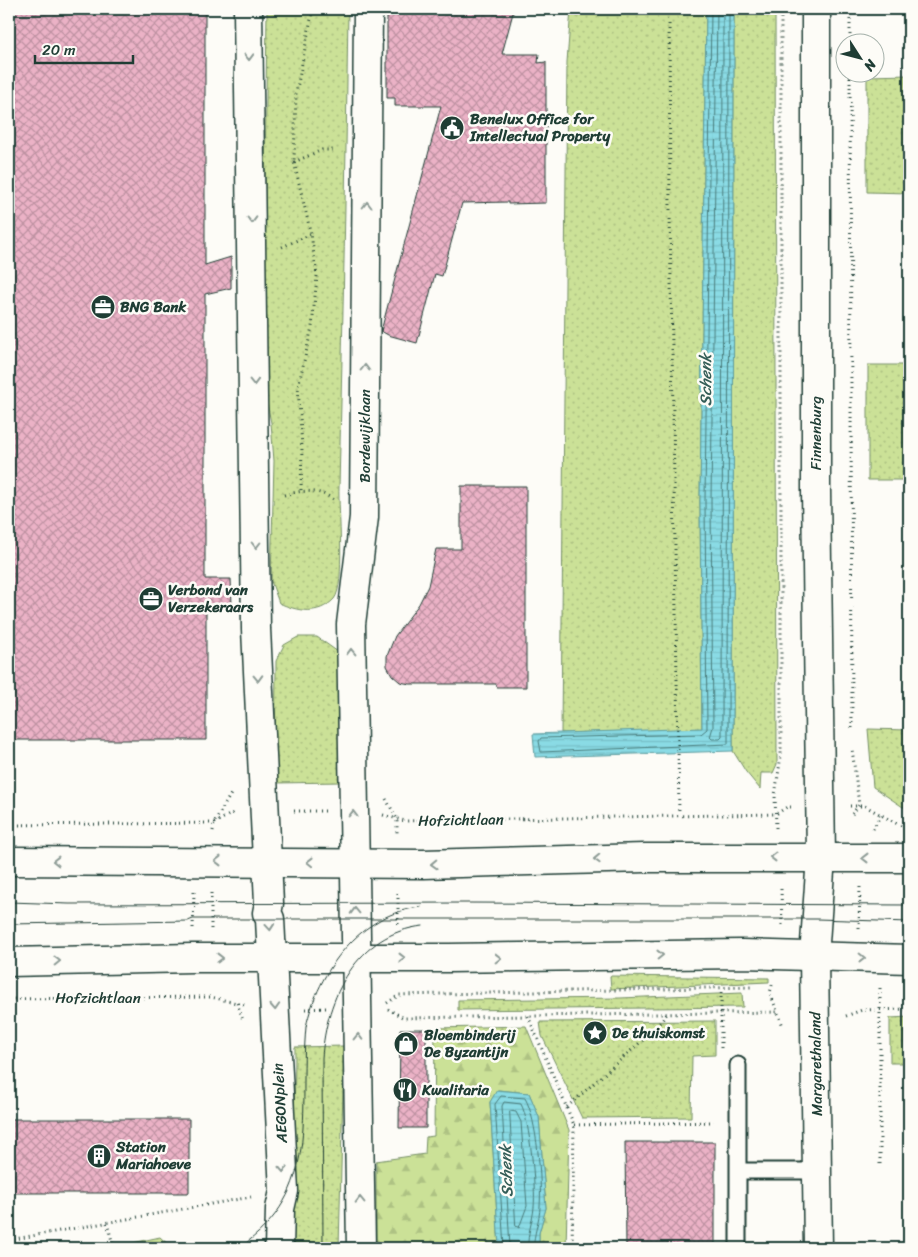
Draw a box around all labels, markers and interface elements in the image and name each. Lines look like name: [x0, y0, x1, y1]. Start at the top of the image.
scale bar: [35, 32, 132, 64]
north arrow: [836, 32, 886, 82]
text: 20 m: [42, 37, 76, 63]
text: N: [857, 53, 884, 77]
one-way arrow: [244, 54, 254, 62]
place label: Benelux Office for Intellectual Property: [469, 106, 611, 149]
public building icon: Benelux Office for Intellectual Property: [439, 115, 465, 141]
one-way arrow: [362, 201, 372, 209]
one-way arrow: [246, 216, 257, 224]
office icon: BNG Bank: [90, 294, 116, 320]
place label: BNG Bank: [120, 294, 187, 320]
water label: Schenk: [691, 352, 720, 406]
one-way arrow: [360, 364, 370, 372]
one-way arrow: [249, 379, 259, 387]
street label: Bordewijklaan: [352, 389, 378, 483]
street label: Finnenburg: [803, 396, 829, 470]
one-way arrow: [251, 542, 261, 549]
place label: Verbond van Verzekeraars: [168, 577, 254, 620]
office icon: Verbond van Verzekeraars: [138, 586, 164, 612]
one-way arrow: [346, 648, 357, 656]
one-way arrow: [253, 674, 263, 682]
street label: Hofzichtlaan: [418, 806, 504, 834]
one-way arrow: [348, 810, 358, 818]
one-way arrow: [768, 852, 776, 862]
one-way arrow: [861, 853, 869, 863]
one-way arrow: [592, 854, 600, 865]
one-way arrow: [52, 856, 60, 866]
one-way arrow: [214, 856, 222, 866]
one-way arrow: [306, 857, 314, 868]
one-way arrow: [430, 859, 438, 869]
one-way arrow: [349, 906, 360, 914]
one-way arrow: [265, 923, 276, 931]
one-way arrow: [657, 950, 665, 960]
one-way arrow: [216, 953, 224, 963]
one-way arrow: [399, 953, 407, 963]
one-way arrow: [494, 953, 502, 963]
one-way arrow: [858, 953, 866, 964]
one-way arrow: [54, 956, 62, 966]
street label: Hofzichtlaan: [55, 985, 141, 1011]
one-way arrow: [269, 1003, 280, 1011]
street label: Margarethaland: [802, 1011, 830, 1116]
place icon: De thuiskomst: [582, 1020, 608, 1046]
place label: De thuiskomst: [612, 1020, 706, 1046]
place label: Bloembinderij De Byzantijn: [424, 1022, 517, 1065]
shop icon: Bloembinderij De Byzantijn: [393, 1031, 419, 1057]
one-way arrow: [353, 1033, 363, 1040]
street label: AEGONplein: [265, 1062, 295, 1145]
restaurant icon: Kwalitaria: [392, 1077, 418, 1103]
place label: Kwalitaria: [421, 1077, 489, 1103]
place label: Station Mariahoeve: [115, 1134, 192, 1177]
water label: Schenk: [491, 1142, 521, 1197]
building icon: Station Mariahoeve: [86, 1143, 112, 1169]
one-way arrow: [277, 1165, 288, 1173]
one-way arrow: [355, 1195, 365, 1203]

